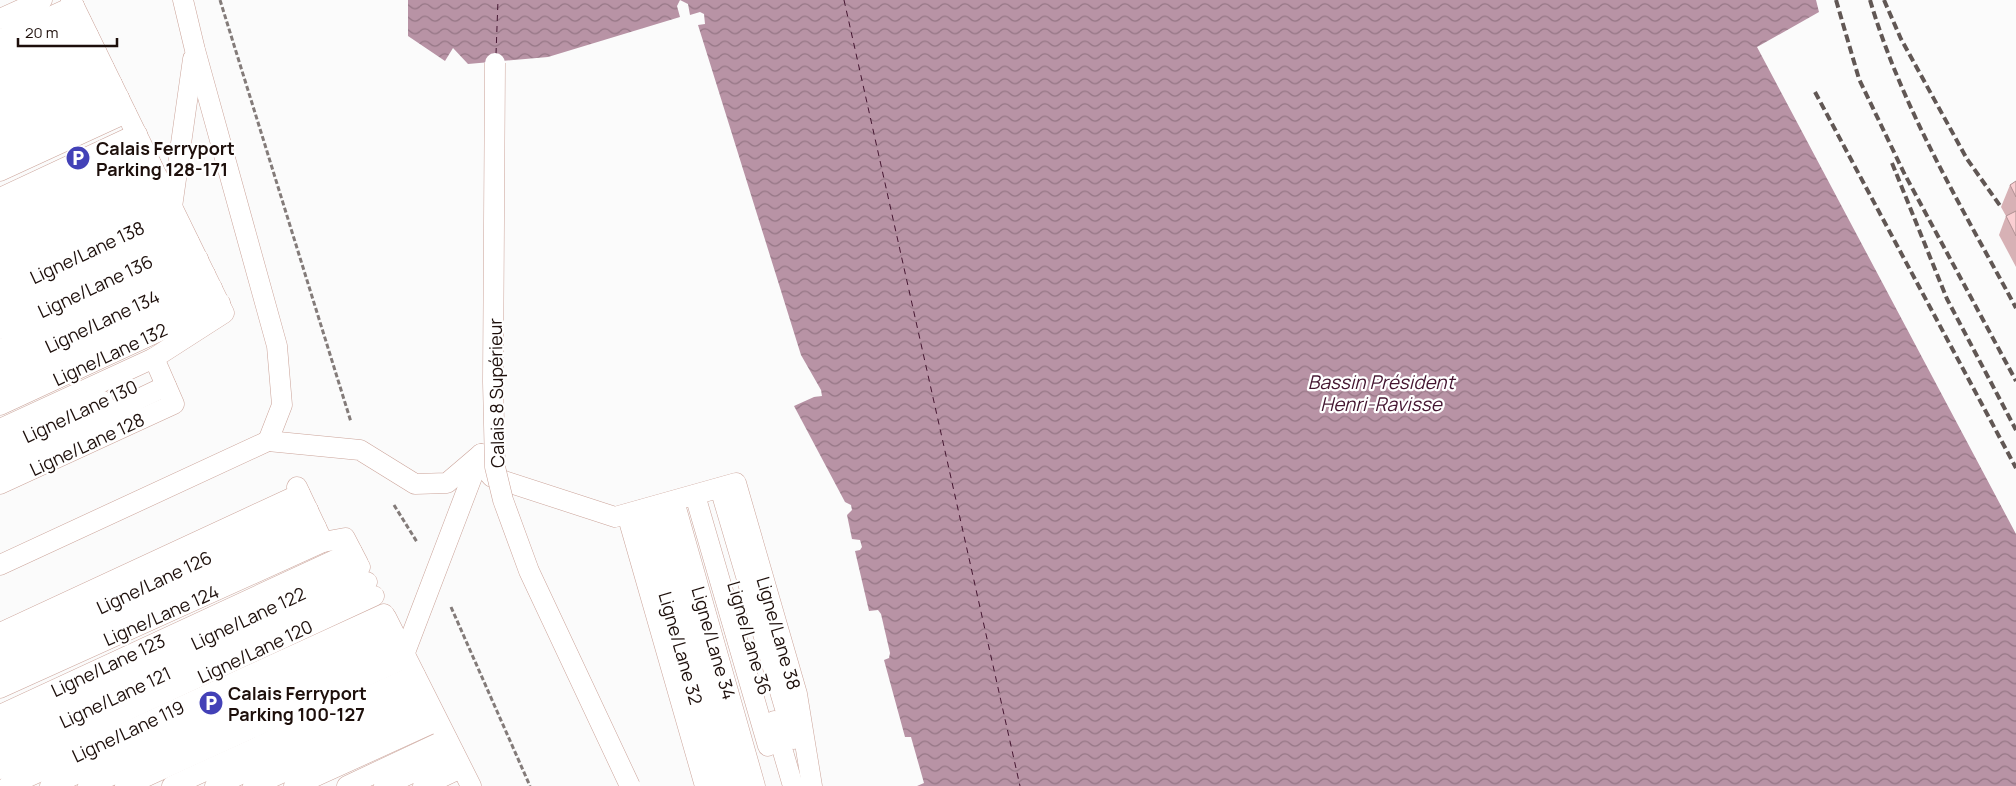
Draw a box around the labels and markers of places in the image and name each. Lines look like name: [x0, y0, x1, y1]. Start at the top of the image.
place label: Calais Ferryport Parking 128-171: [96, 136, 235, 181]
parking icon: Calais Ferryport Parking 128-171: [65, 145, 91, 171]
place label: Calais Ferryport Parking 100-127: [228, 681, 367, 726]
parking icon: Calais Ferryport Parking 100-127: [198, 690, 224, 716]

